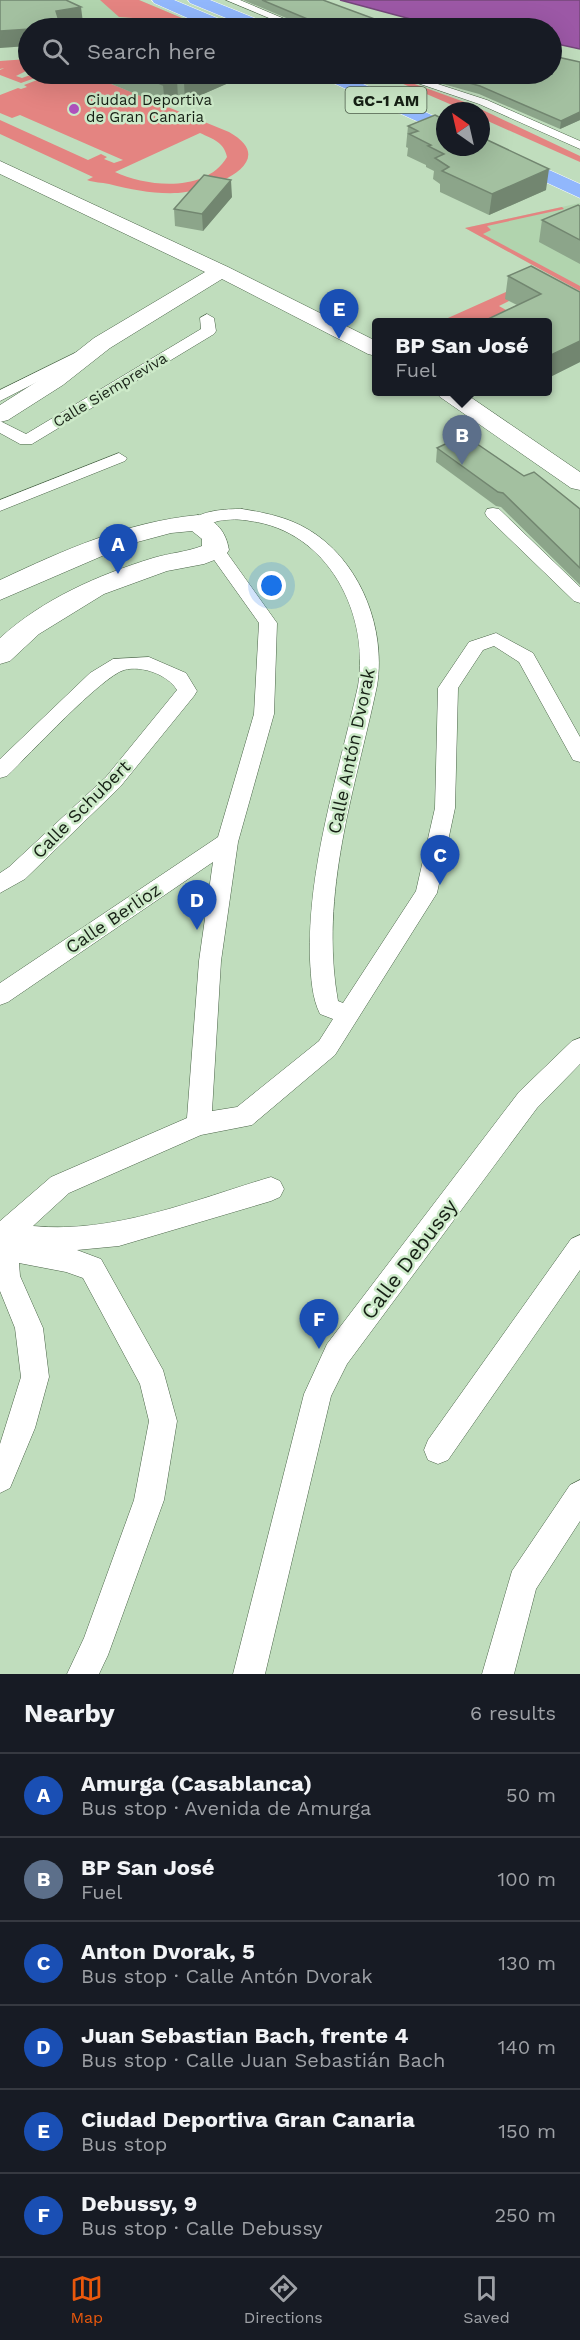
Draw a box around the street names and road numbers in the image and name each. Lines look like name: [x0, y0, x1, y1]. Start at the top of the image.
road number: GC-1 AM: [346, 87, 426, 113]
street label: Calle Siempreviva: [50, 349, 171, 431]
street label: Calle Antón Dvorak: [323, 666, 379, 836]
street label: Calle Schubert: [28, 755, 135, 862]
street label: Calle Berlioz: [61, 879, 165, 957]
street label: Calle Debussy: [356, 1194, 462, 1324]

